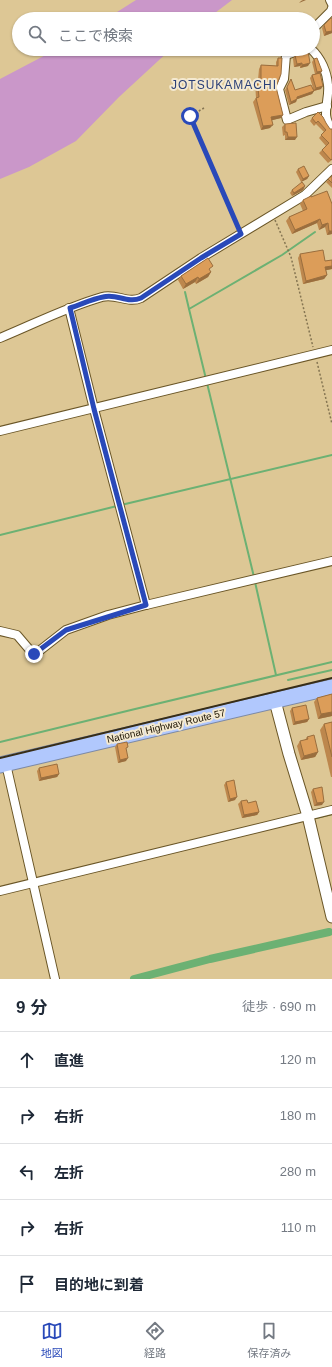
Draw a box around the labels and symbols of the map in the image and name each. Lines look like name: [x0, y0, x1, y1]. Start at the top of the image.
district label: JOTSUKAMACHI: [171, 78, 277, 92]
route start: [181, 107, 199, 125]
route end: [25, 645, 43, 663]
street label: National Highway Route 57: [106, 707, 227, 745]

